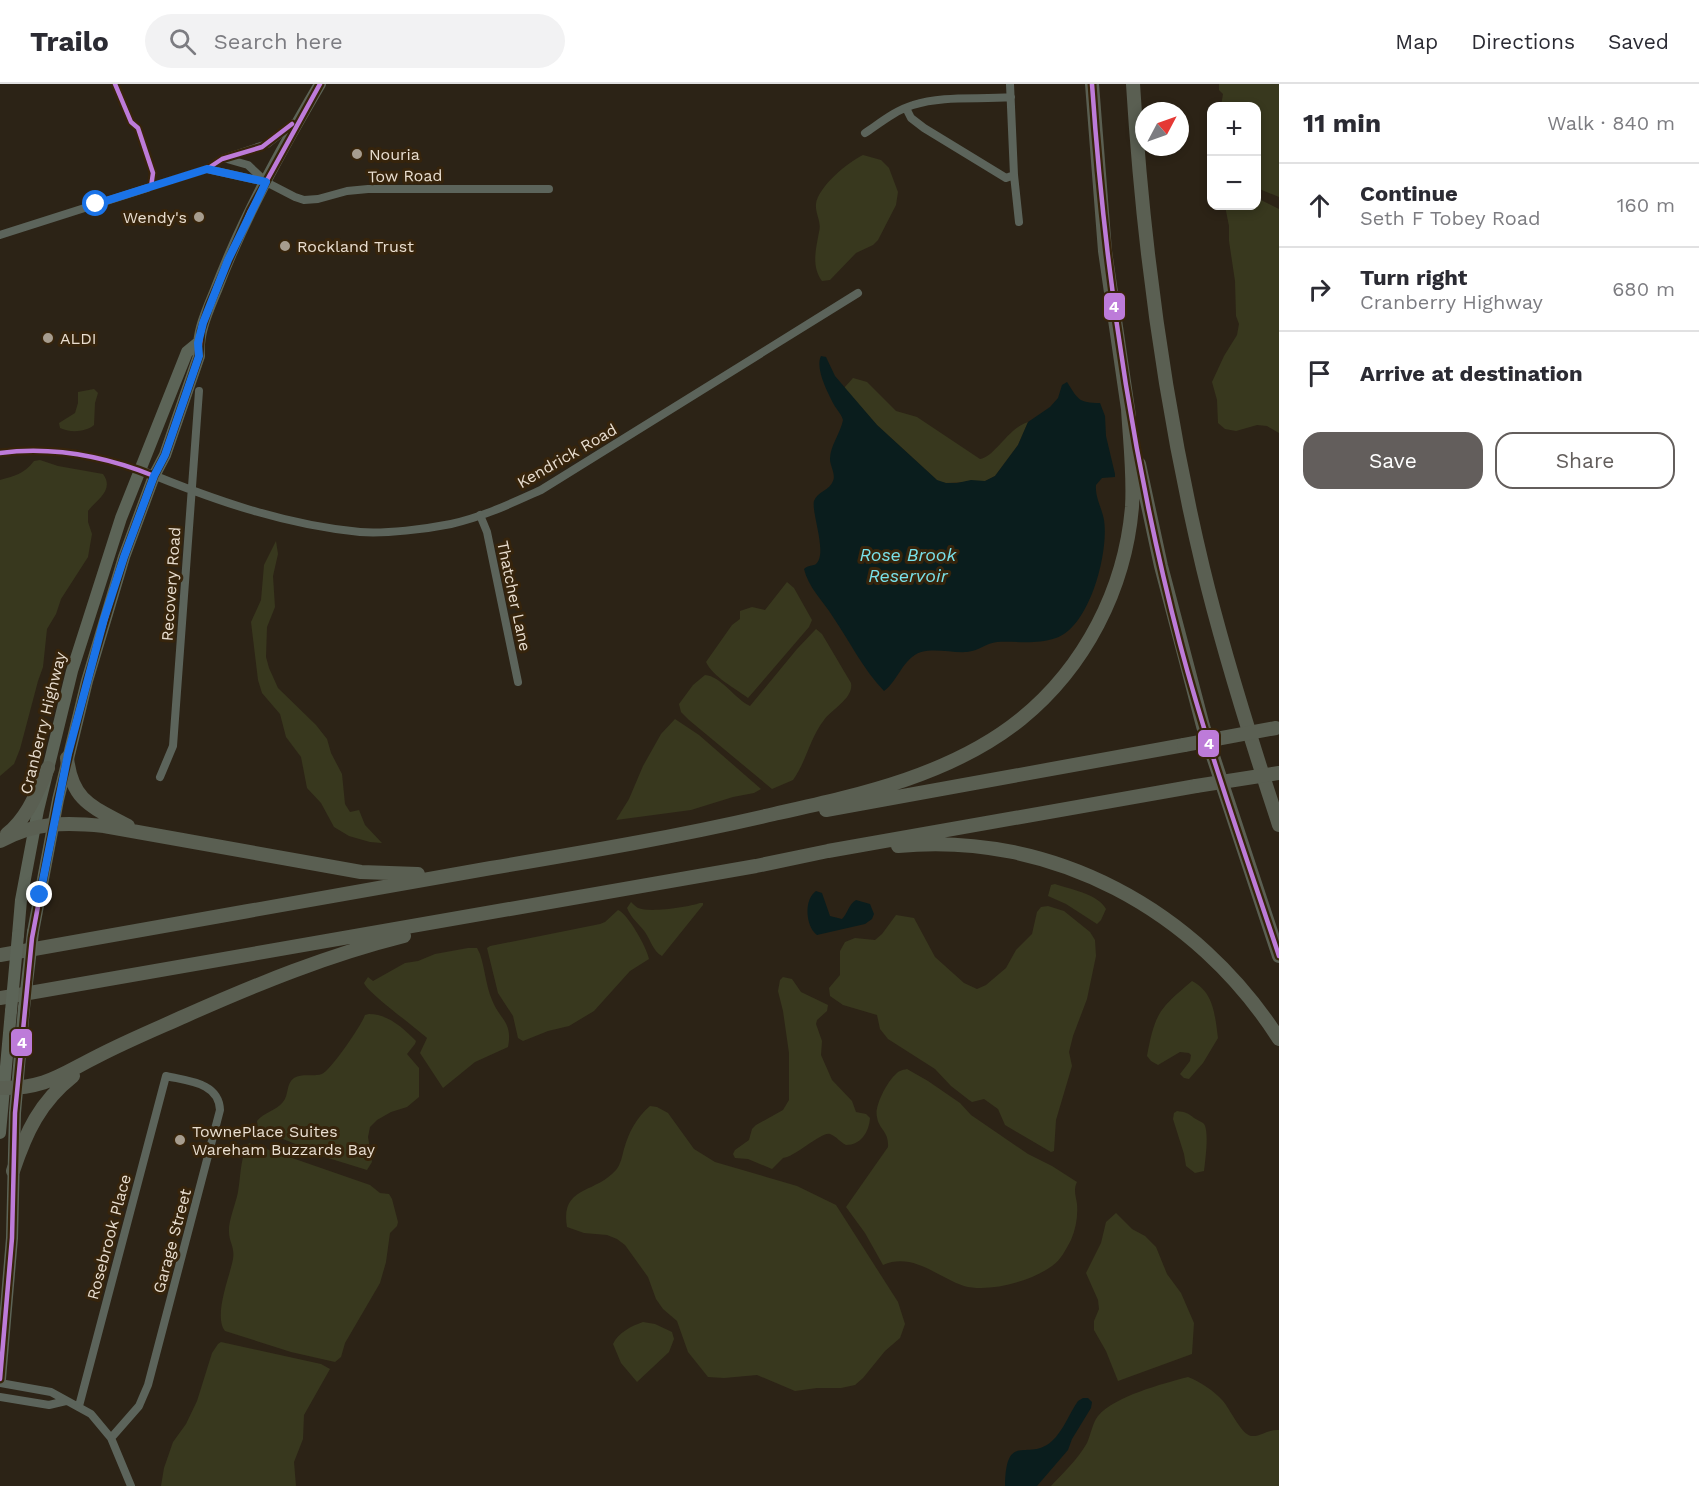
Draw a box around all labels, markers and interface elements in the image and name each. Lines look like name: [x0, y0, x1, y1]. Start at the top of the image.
search box: [145, 14, 565, 68]
text: Trailo: [30, 25, 109, 58]
icon: search: [166, 25, 199, 58]
text: Search here: [214, 29, 343, 54]
text: Map: [1395, 29, 1438, 54]
text: Directions: [1471, 29, 1575, 54]
text: Saved: [1608, 29, 1669, 54]
north arrow: [1135, 102, 1189, 156]
map controls: [1207, 102, 1261, 210]
button: +: [1207, 102, 1261, 156]
text: 11 min: [1303, 108, 1381, 138]
text: Walk · 840 m: [1547, 111, 1675, 135]
place label: Nouria: [369, 145, 420, 164]
marker: Nouria: [350, 147, 364, 161]
button: −: [1207, 156, 1261, 210]
street label: Tow Road: [367, 166, 443, 186]
text: Continue: [1360, 181, 1458, 206]
icon: ahead: [1303, 189, 1336, 222]
route start: [82, 190, 108, 216]
text: 160 m: [1617, 193, 1675, 217]
text: Seth F Tobey Road: [1360, 206, 1541, 230]
place label: Wendy's: [123, 208, 187, 227]
marker: Wendy's: [192, 210, 206, 224]
place label: Rockland Trust: [297, 237, 414, 256]
marker: Rockland Trust: [278, 239, 292, 253]
text: Turn right: [1360, 265, 1467, 290]
icon: right: [1303, 273, 1336, 306]
text: 680 m: [1612, 277, 1675, 301]
text: Cranberry Highway: [1360, 290, 1543, 314]
line badge: 4: [1103, 292, 1126, 321]
text: 4: [1109, 297, 1119, 316]
place label: ALDI: [60, 329, 96, 348]
marker: ALDI: [41, 331, 55, 345]
icon: arrive: [1303, 357, 1336, 390]
text: Arrive at destination: [1360, 361, 1583, 386]
street label: Kendrick Road: [514, 420, 620, 492]
button: Save: [1303, 432, 1483, 489]
button: Share: [1495, 432, 1675, 489]
street label: Recovery Road: [158, 526, 184, 642]
street label: Thatcher Lane: [493, 539, 535, 653]
water label: Rose Brook Reservoir: [860, 544, 958, 586]
street label: Cranberry Highway: [16, 649, 70, 796]
line badge: 4: [1197, 729, 1220, 758]
text: 4: [1204, 734, 1214, 753]
route end: [26, 881, 52, 907]
line badge: 4: [10, 1028, 33, 1057]
text: 4: [17, 1033, 27, 1052]
place label: TownePlace Suites Wareham Buzzards Bay: [192, 1122, 376, 1159]
marker: TownePlace Suites Wareham Buzzards Bay: [173, 1133, 187, 1147]
street label: Rosebrook Place: [83, 1172, 135, 1302]
street label: Garage Street: [149, 1186, 195, 1295]

